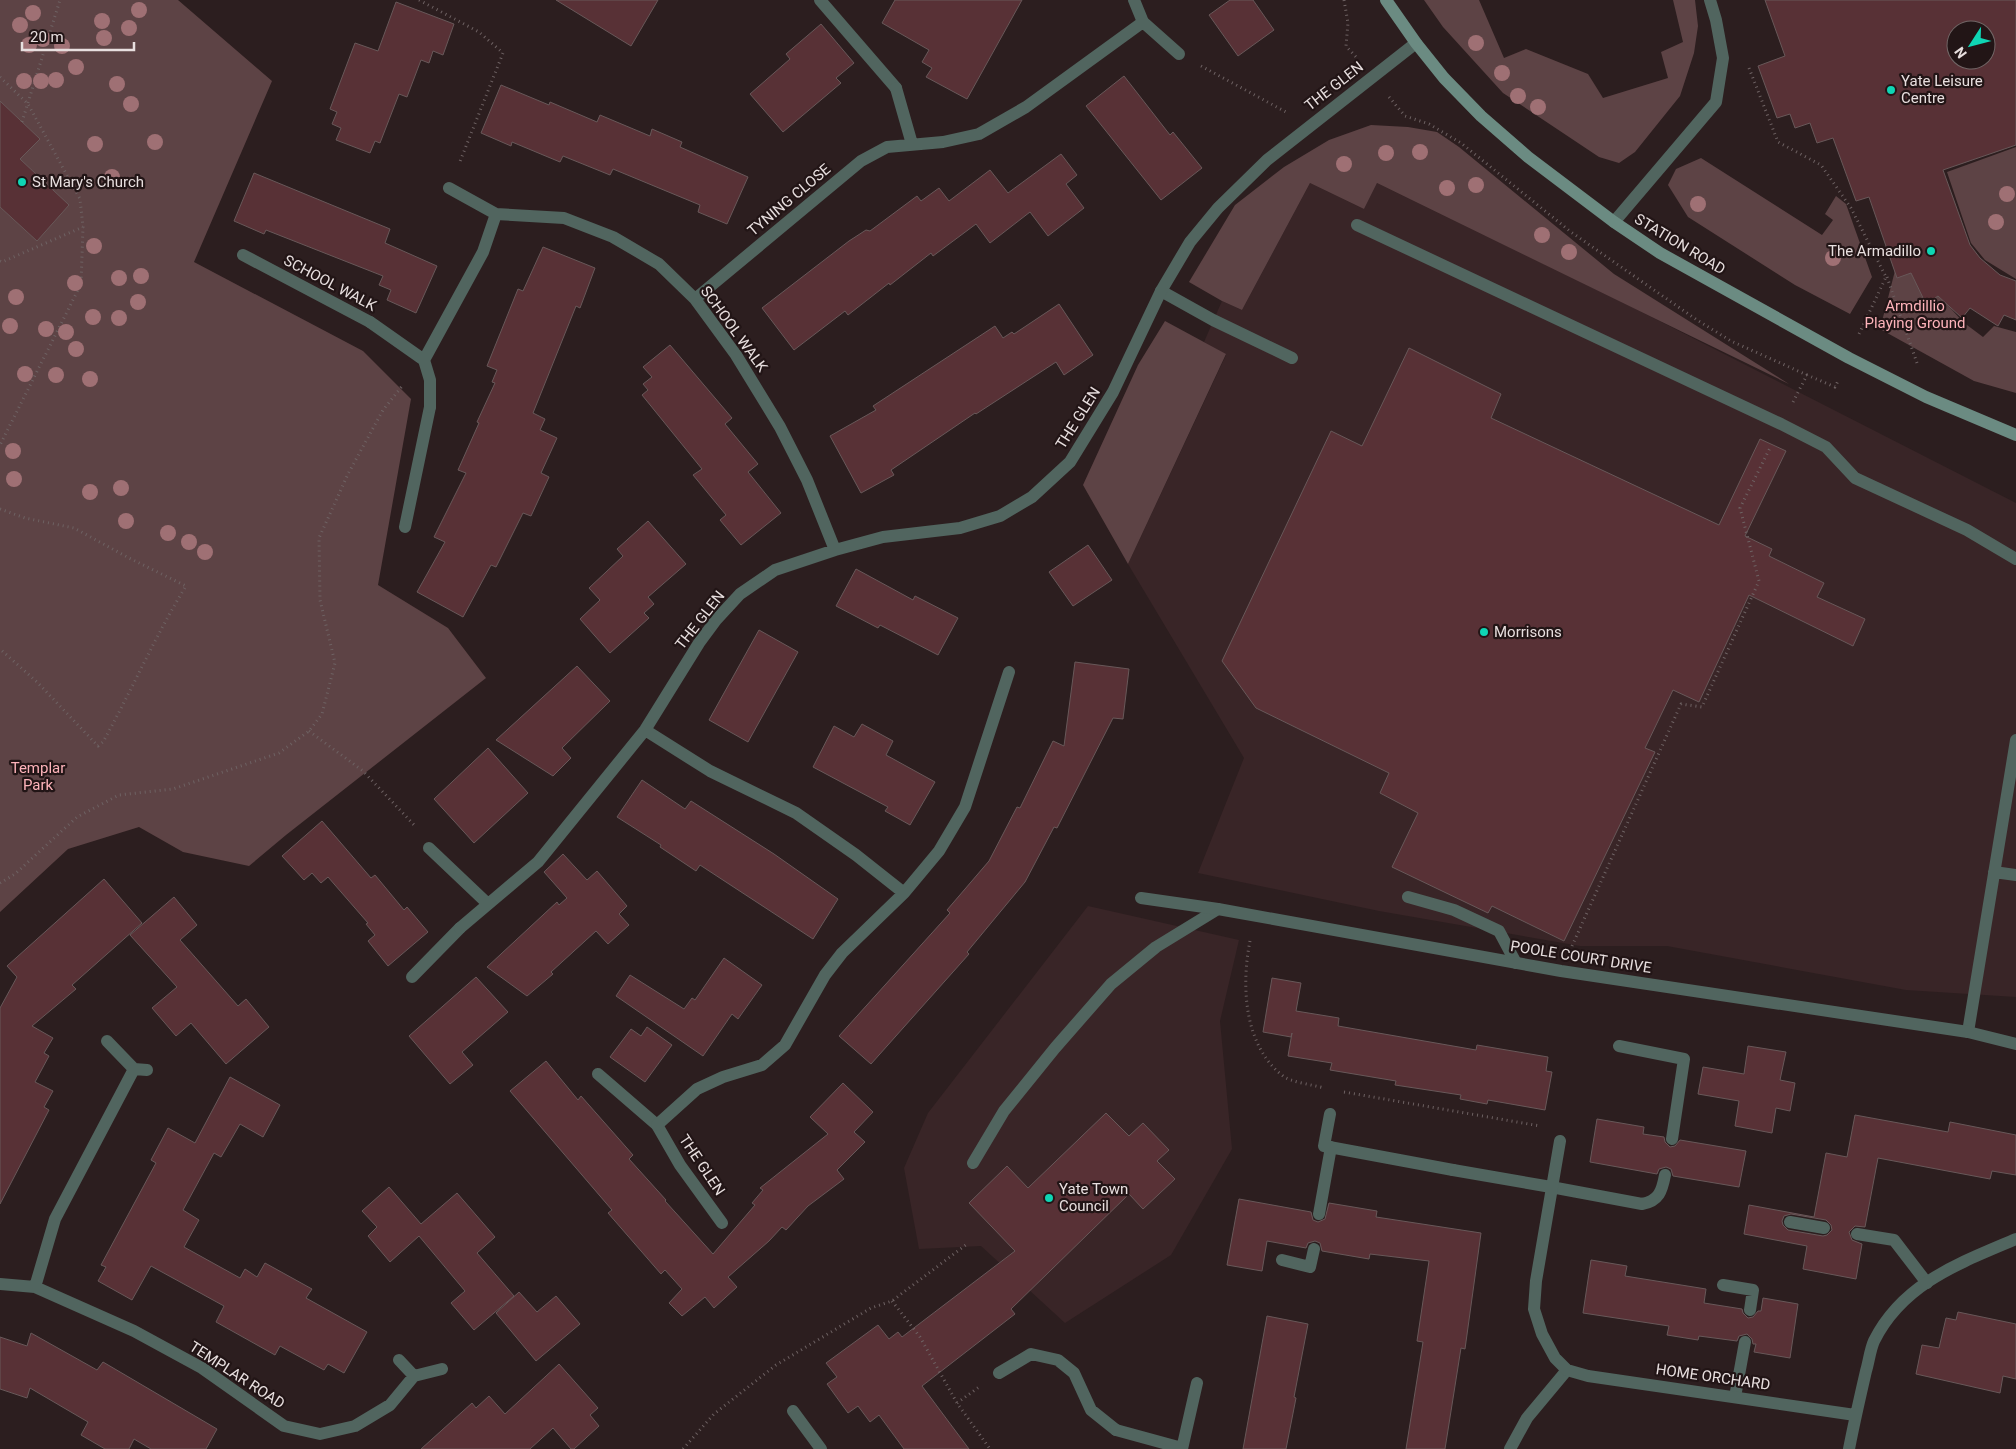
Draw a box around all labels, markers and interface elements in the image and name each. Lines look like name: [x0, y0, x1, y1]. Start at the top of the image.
scale bar: [22, 20, 135, 52]
north arrow: [1946, 20, 1996, 70]
text: 20 m: [30, 28, 64, 46]
text: N: [1951, 44, 1970, 61]
street label: THE GLEN: [1301, 58, 1367, 114]
place label: Yate Leisure Centre: [1901, 72, 1983, 107]
marker: Yate Leisure Centre: [1885, 84, 1897, 96]
street label: TYNING CLOSE: [744, 160, 834, 240]
place label: St Mary's Church: [32, 173, 144, 191]
marker: St Mary's Church: [16, 176, 28, 188]
street label: STATION ROAD: [1631, 210, 1729, 278]
place label: The Armadillo: [1828, 242, 1921, 260]
marker: The Armadillo: [1925, 245, 1937, 257]
street label: SCHOOL WALK: [281, 251, 380, 315]
street label: SCHOOL WALK: [697, 282, 772, 376]
park label: Armdillio Playing Ground: [1864, 297, 1966, 332]
street label: THE GLEN: [1052, 384, 1104, 452]
street label: THE GLEN: [672, 587, 728, 653]
place label: Morrisons: [1494, 623, 1562, 641]
marker: Morrisons: [1478, 626, 1490, 638]
park label: Templar Park: [11, 759, 65, 794]
street label: POOLE COURT DRIVE: [1509, 937, 1653, 977]
street label: THE GLEN: [675, 1131, 729, 1199]
place label: Yate Town Council: [1059, 1180, 1128, 1215]
marker: Yate Town Council: [1043, 1192, 1055, 1204]
street label: TEMPLAR ROAD: [186, 1337, 288, 1413]
street label: HOME ORCHARD: [1655, 1360, 1771, 1394]

